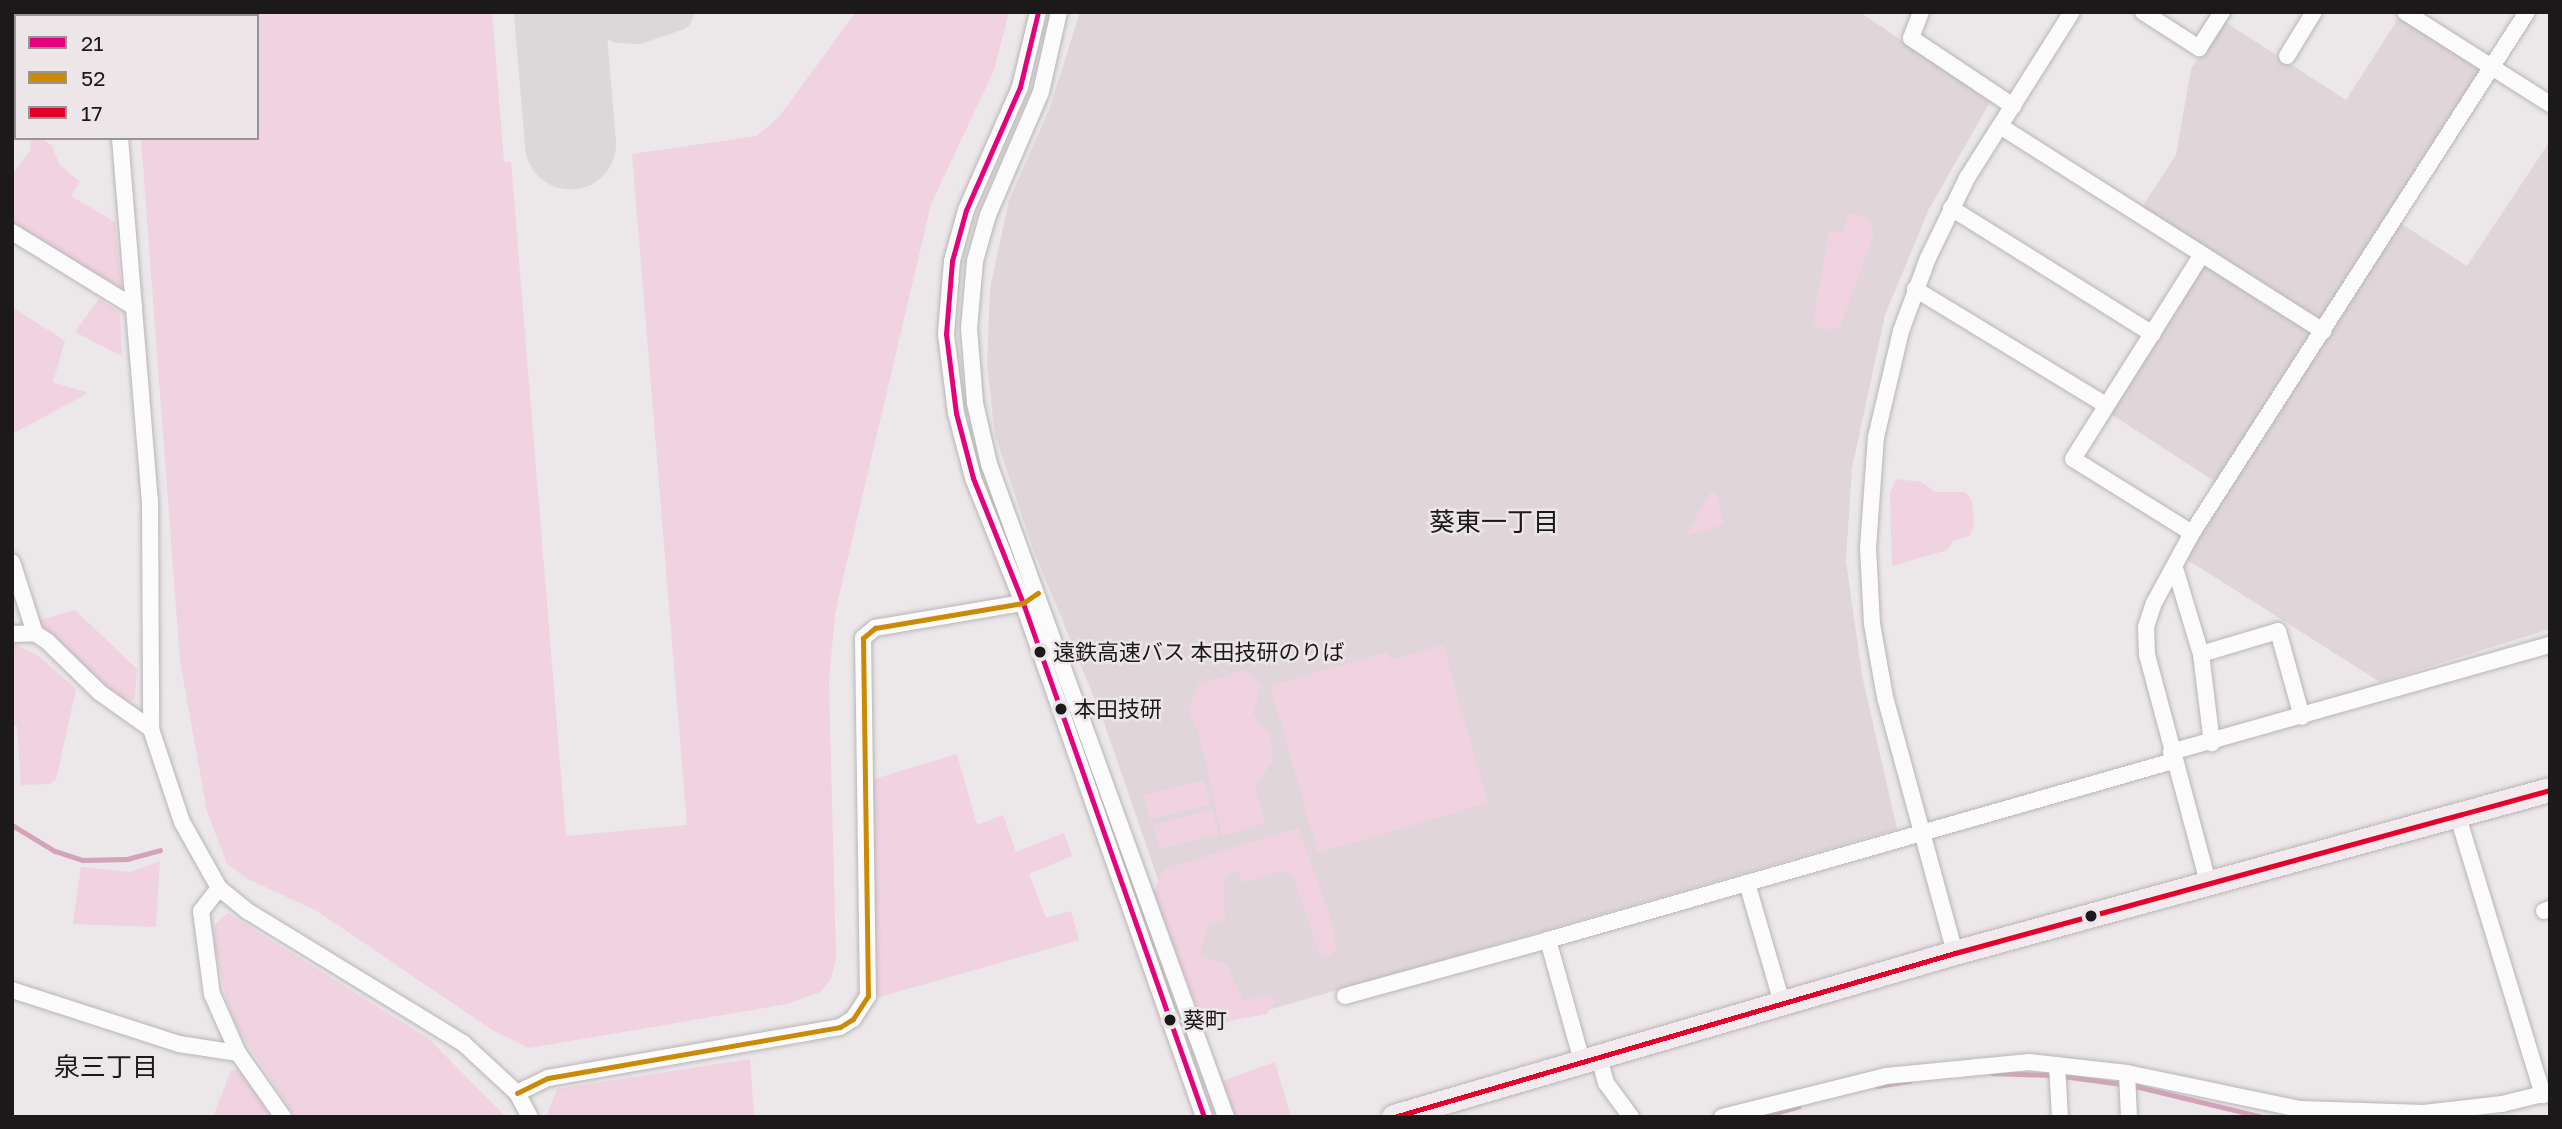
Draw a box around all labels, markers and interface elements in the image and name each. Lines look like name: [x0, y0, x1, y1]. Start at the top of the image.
legend: [14, 14, 259, 140]
text: 21: [81, 30, 103, 56]
text: 52: [81, 65, 105, 91]
text: 17: [81, 100, 102, 126]
district label: 葵東一丁目: [1429, 506, 1559, 538]
place label: 遠鉄高速バス 本田技研のりば: [1053, 639, 1344, 665]
marker: 遠鉄高速バス 本田技研のりば: [1033, 645, 1047, 659]
place label: 本田技研: [1074, 696, 1162, 722]
marker: 本田技研: [1054, 702, 1068, 716]
unlabelled marker: [2084, 909, 2098, 923]
place label: 葵町: [1183, 1007, 1227, 1033]
marker: 葵町: [1163, 1013, 1177, 1027]
district label: 泉三丁目: [54, 1051, 158, 1083]

